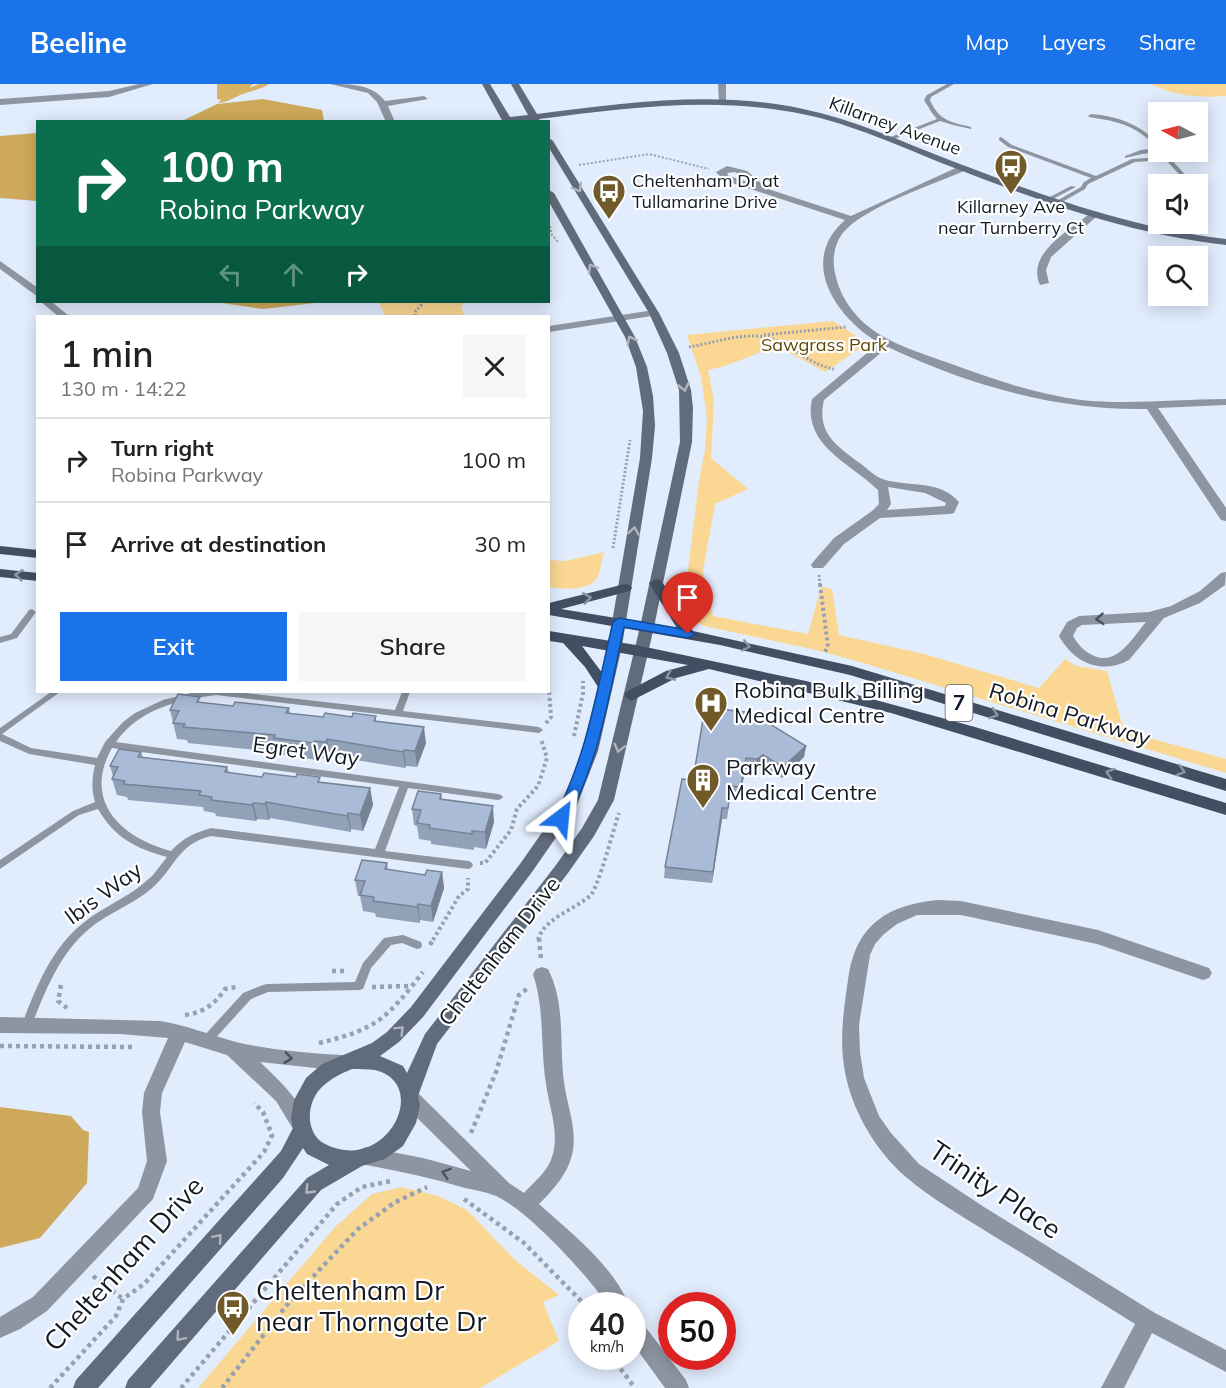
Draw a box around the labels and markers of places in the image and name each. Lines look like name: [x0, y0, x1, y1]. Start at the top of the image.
bus stop icon: Killarney Ave near Turnberry Ct: [993, 148, 1029, 195]
place label: Cheltenham Dr at Tullamarine Drive: [632, 169, 779, 213]
bus stop icon: Cheltenham Dr at Tullamarine Drive: [591, 173, 627, 220]
place label: Killarney Ave near Turnberry Ct: [938, 195, 1084, 239]
pin: [662, 572, 713, 634]
place label: Robina Bulk Billing Medical Centre: [734, 676, 924, 729]
hospital icon: Robina Bulk Billing Medical Centre: [693, 685, 729, 732]
place label: Parkway Medical Centre: [726, 753, 877, 806]
building icon: Parkway Medical Centre: [685, 762, 721, 809]
place label: Cheltenham Dr near Thorngate Dr: [256, 1273, 486, 1338]
bus stop icon: Cheltenham Dr near Thorngate Dr: [215, 1289, 251, 1336]

